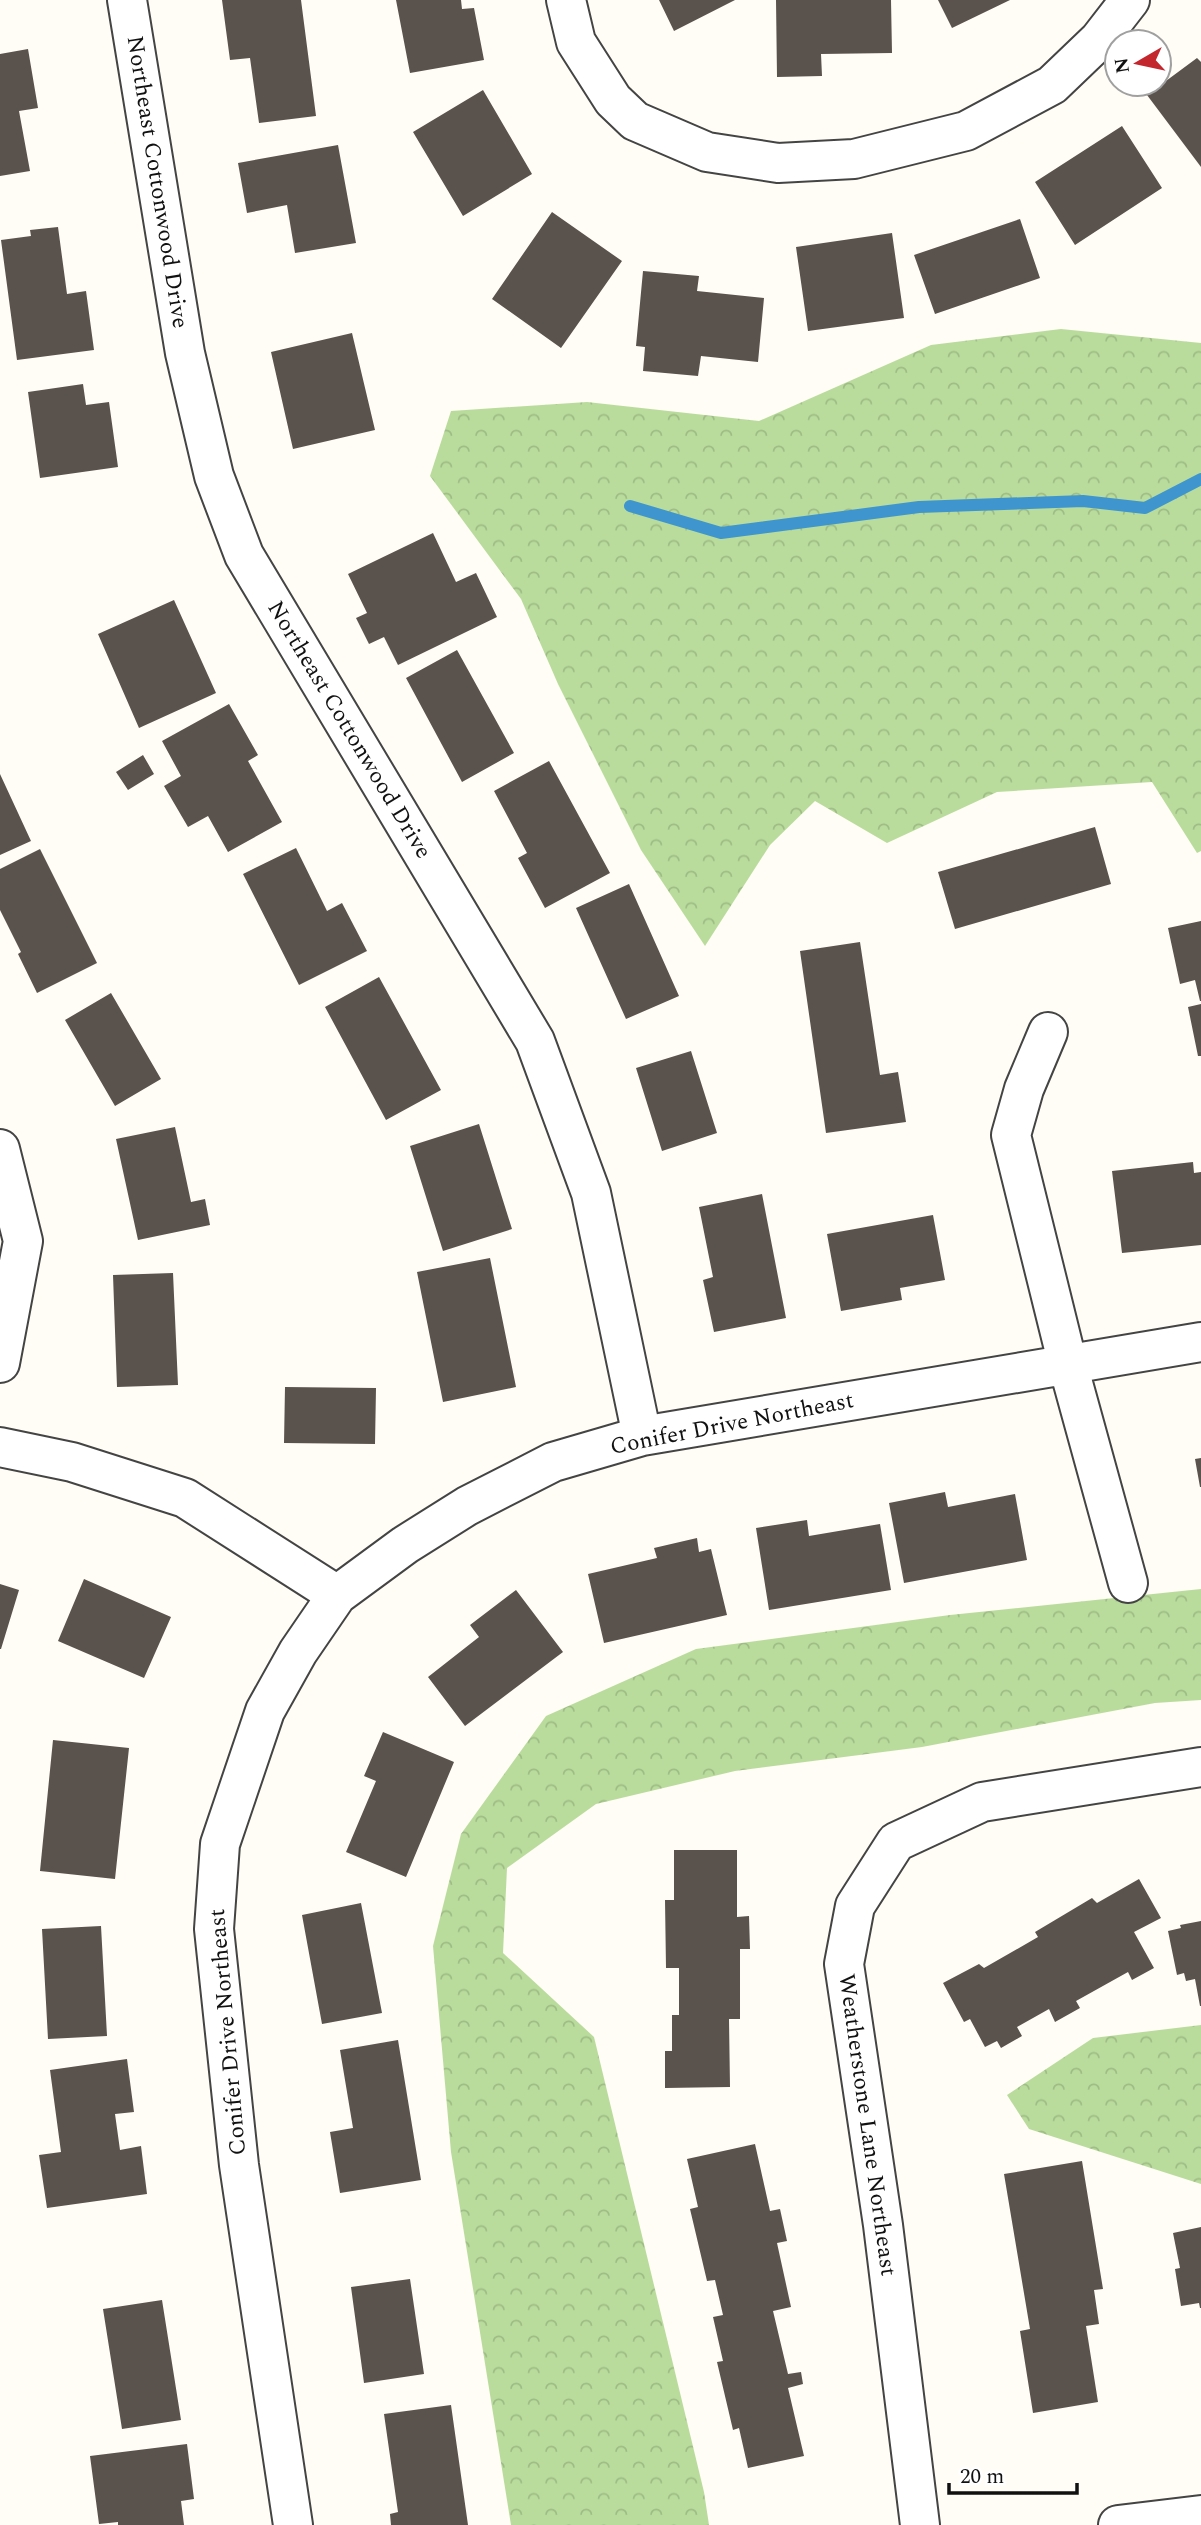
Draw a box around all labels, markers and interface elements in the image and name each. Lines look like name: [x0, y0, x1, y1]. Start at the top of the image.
north arrow: [1103, 28, 1173, 98]
street label: Northeast Cottonwood Drive: [117, 33, 197, 331]
text: N: [1107, 55, 1138, 75]
street label: Northeast Cottonwood Drive: [258, 594, 440, 866]
street label: Conifer Drive Northeast: [607, 1383, 857, 1465]
street label: Conifer Drive Northeast: [200, 1907, 256, 2157]
street label: Weatherstone Lane Northeast: [828, 1972, 906, 2278]
scale bar: [949, 2452, 1077, 2496]
text: 20 m: [960, 2461, 1004, 2493]

